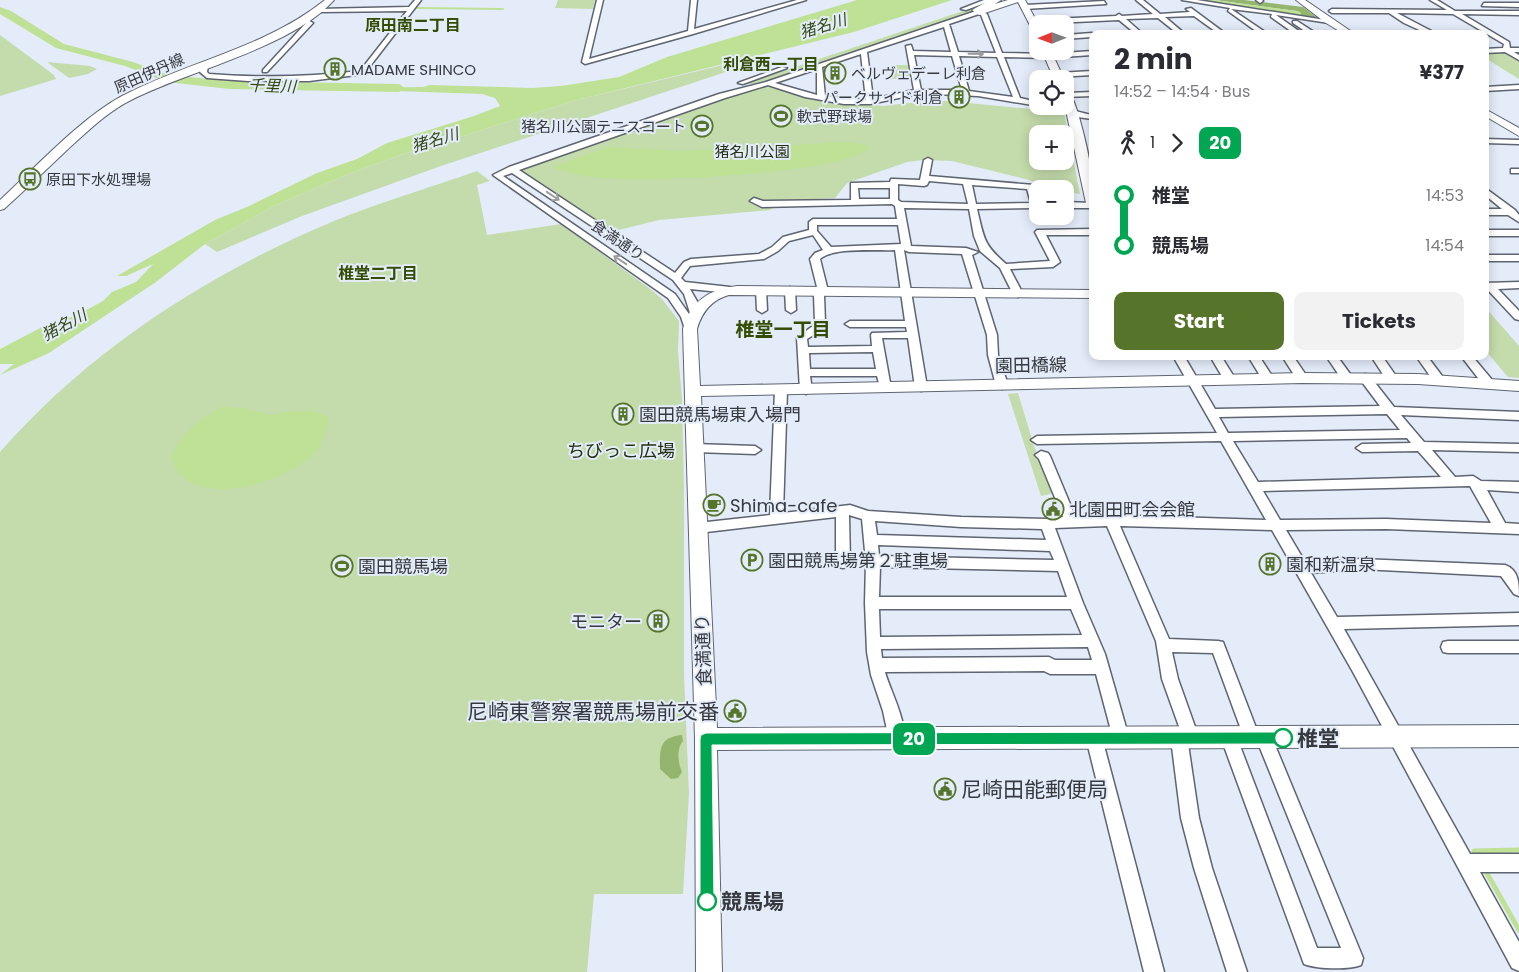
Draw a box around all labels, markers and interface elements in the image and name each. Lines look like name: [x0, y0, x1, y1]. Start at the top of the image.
water label: 猪名川: [797, 7, 851, 44]
district label: 原田南二丁目: [365, 14, 461, 37]
north arrow: [1029, 15, 1074, 60]
map controls: [1029, 15, 1074, 225]
text: 2 min: [1114, 40, 1193, 79]
street label: 原田伊丹線: [110, 48, 188, 98]
one-way arrow: [968, 49, 984, 59]
district label: 利倉西一丁目: [723, 53, 819, 76]
building icon: MADAME SHINCO: [323, 57, 347, 81]
place label: MADAME SHINCO: [351, 59, 476, 80]
text: ¥377: [1419, 59, 1464, 86]
building icon: ベルヴェデーレ利倉: [823, 61, 847, 85]
place label: ベルヴェデーレ利倉: [851, 63, 986, 84]
button: locate: [1029, 70, 1074, 115]
water label: 千里川: [248, 74, 298, 98]
text: 14:52 – 14:54 · Bus: [1114, 80, 1250, 103]
building icon: パークサイド利倉: [947, 85, 971, 109]
place label: パークサイド利倉: [823, 87, 943, 108]
sports icon: 軟式野球場: [769, 104, 793, 128]
place label: 軟式野球場: [797, 106, 872, 127]
sports icon: 猪名川公園テニスコート: [690, 114, 714, 138]
place label: 猪名川公園テニスコート: [521, 116, 686, 137]
water label: 猪名川: [409, 122, 463, 158]
button: +: [1029, 125, 1074, 170]
icon: walk: [1114, 129, 1142, 157]
icon: forward: [1163, 129, 1191, 157]
text: 20: [1209, 130, 1231, 155]
text: 1: [1150, 131, 1155, 154]
park label: 猪名川公園: [714, 141, 790, 162]
bus stop icon: 原田下水処理場: [18, 167, 42, 191]
place label: 原田下水処理場: [46, 169, 151, 190]
button: −: [1029, 180, 1074, 225]
text: 椎堂: [1152, 182, 1190, 209]
text: 14:53: [1426, 184, 1464, 207]
one-way arrow: [546, 191, 560, 202]
street label: 食満通り: [587, 215, 649, 265]
text: 競馬場: [1152, 232, 1209, 259]
text: 14:54: [1425, 234, 1464, 257]
one-way arrow: [614, 255, 628, 265]
district label: 椎堂二丁目: [338, 262, 418, 285]
button: Start: [1114, 292, 1284, 350]
button: Tickets: [1294, 292, 1464, 350]
water label: 猪名川: [37, 303, 92, 346]
district label: 椎堂一丁目: [735, 316, 831, 343]
street label: 園田橋線: [995, 352, 1067, 378]
building icon: 園田競馬場東入場門: [611, 402, 635, 426]
place label: 園田競馬場東入場門: [639, 402, 801, 427]
park label: ちびっこ広場: [567, 438, 675, 463]
cafe icon: Shima-cafe: [702, 493, 726, 517]
place label: Shima-cafe: [730, 493, 837, 518]
public building icon: 北園田町会会館: [1041, 497, 1065, 521]
place label: 北園田町会会館: [1069, 497, 1195, 522]
parking icon: 園田競馬場第２駐車場: [740, 548, 764, 572]
place label: 園田競馬場第２駐車場: [768, 548, 948, 573]
building icon: 園和新温泉: [1258, 552, 1282, 576]
place label: 園和新温泉: [1286, 552, 1376, 577]
sports icon: 園田競馬場: [330, 554, 354, 578]
place label: 園田競馬場: [358, 554, 448, 579]
place label: モニター: [570, 609, 642, 634]
building icon: モニター: [646, 609, 670, 633]
street label: 食満通り: [689, 614, 717, 686]
place label: 尼崎東警察署競馬場前交番: [467, 697, 719, 726]
public building icon: 尼崎東警察署競馬場前交番: [723, 699, 747, 723]
line badge: 20: [892, 723, 936, 755]
place label: 椎堂: [1297, 724, 1339, 753]
text: 20: [903, 726, 925, 751]
marker: 椎堂: [1273, 728, 1293, 748]
place label: 尼崎田能郵便局: [961, 775, 1108, 804]
public building icon: 尼崎田能郵便局: [933, 777, 957, 801]
place label: 競馬場: [721, 887, 784, 916]
marker: 競馬場: [697, 891, 717, 911]

